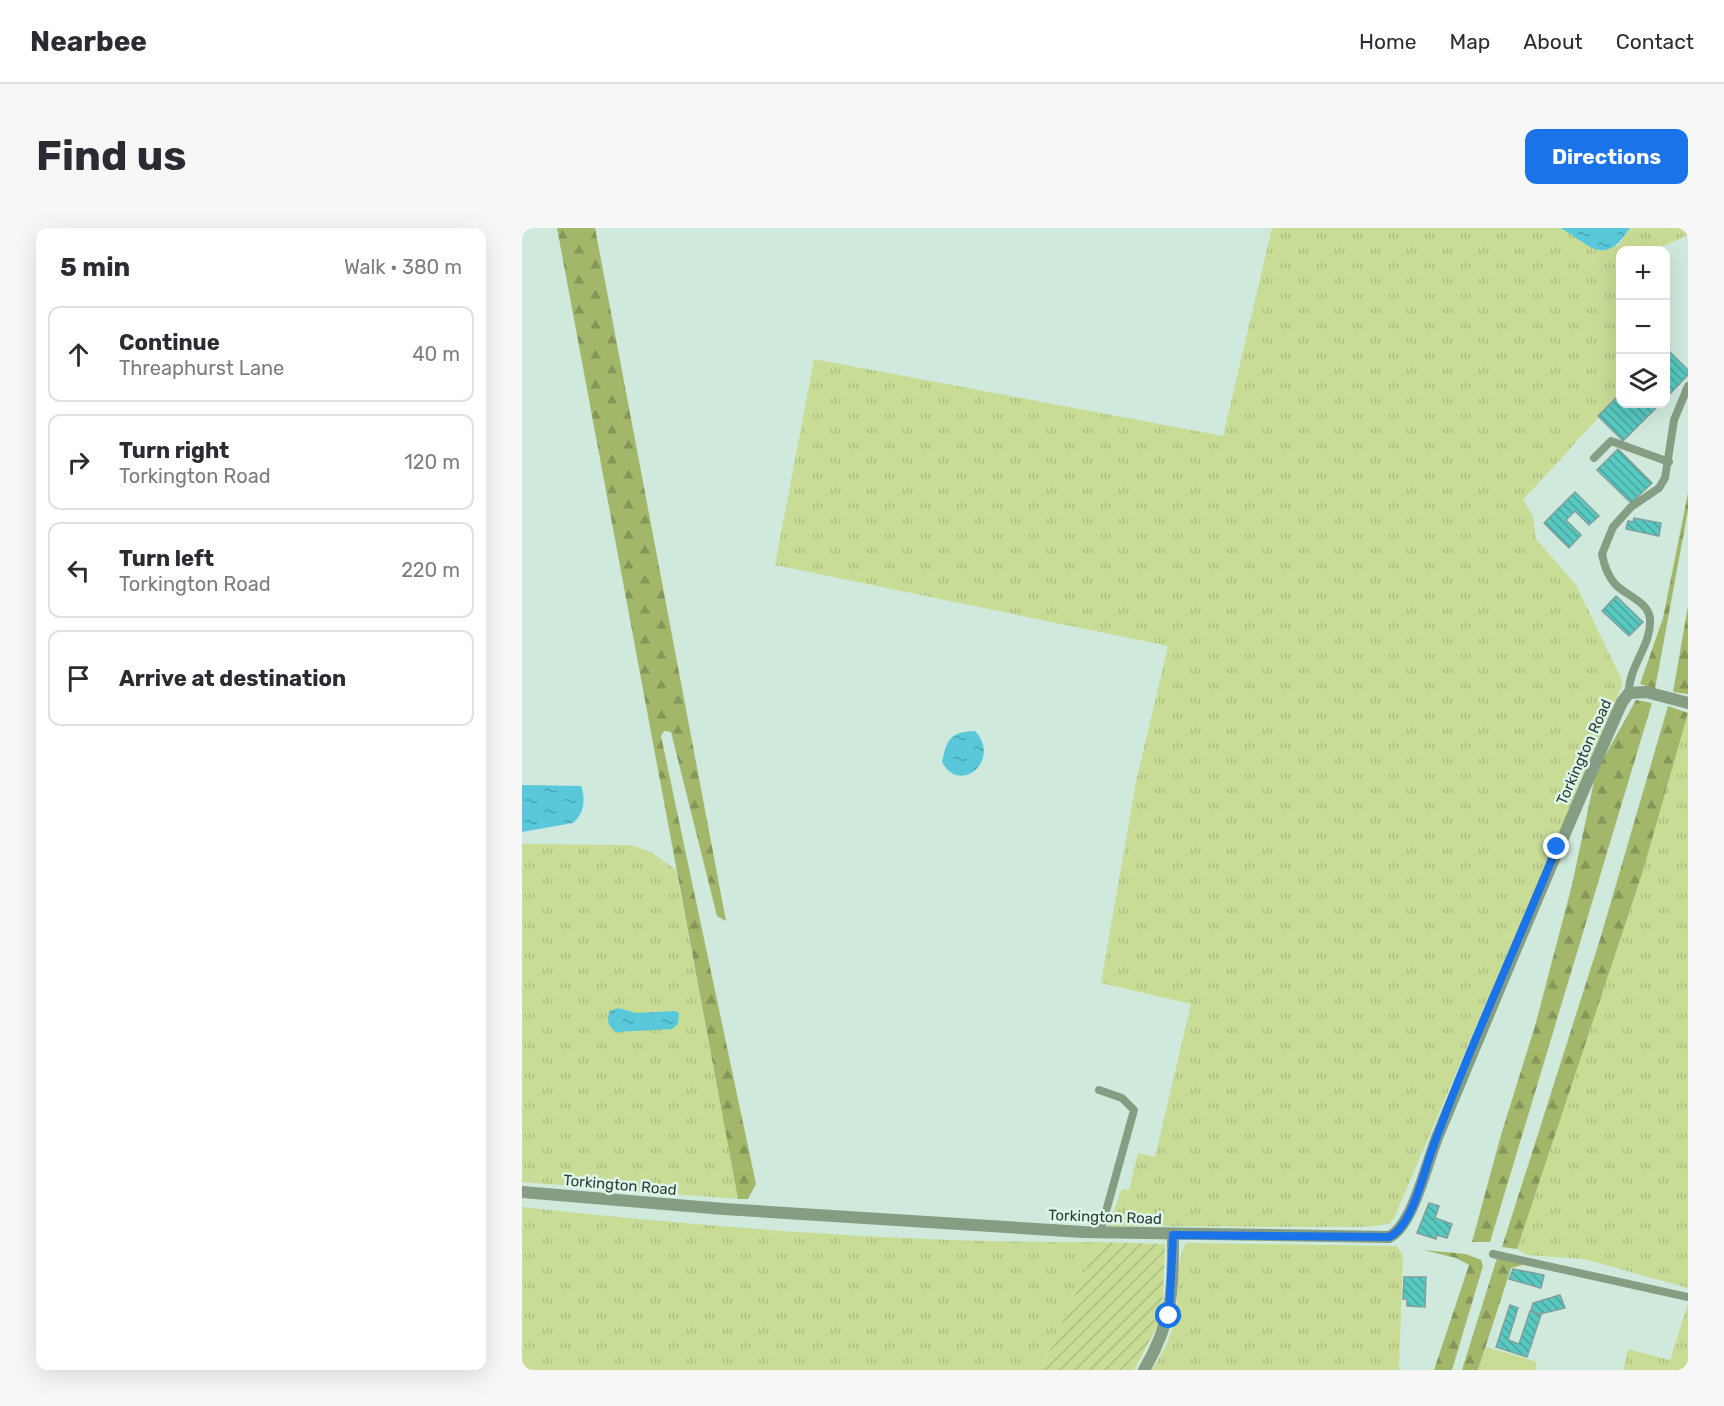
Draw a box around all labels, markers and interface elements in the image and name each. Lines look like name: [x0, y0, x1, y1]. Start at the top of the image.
text: Nearbee: [30, 25, 147, 58]
text: Home: [1359, 29, 1416, 54]
text: Map: [1449, 29, 1490, 54]
text: About: [1523, 29, 1583, 54]
text: Contact: [1616, 29, 1694, 54]
button: Directions: [1525, 129, 1688, 184]
text: Find us: [36, 131, 187, 181]
map controls: [1616, 246, 1670, 408]
button: +: [1616, 246, 1670, 300]
text: 5 min: [60, 252, 130, 283]
text: Walk · 380 m: [344, 255, 462, 279]
button: −: [1616, 300, 1670, 354]
text: Continue: [119, 329, 220, 356]
icon: ahead: [62, 338, 95, 371]
text: 40 m: [412, 342, 460, 366]
button: layers: [1616, 354, 1670, 408]
text: Threaphurst Lane: [119, 356, 284, 380]
text: Turn right: [119, 437, 229, 464]
icon: right: [62, 446, 95, 479]
text: 120 m: [404, 450, 460, 474]
text: Torkington Road: [119, 464, 271, 488]
text: Turn left: [119, 545, 214, 572]
icon: left: [62, 554, 95, 587]
text: 220 m: [401, 558, 460, 582]
text: Torkington Road: [119, 572, 271, 596]
icon: arrive: [62, 662, 95, 695]
text: Arrive at destination: [119, 665, 346, 692]
street label: Torkington Road: [1553, 696, 1615, 808]
route end: [1543, 833, 1569, 859]
street label: Torkington Road: [563, 1171, 677, 1199]
street label: Torkington Road: [1048, 1206, 1162, 1228]
route start: [1155, 1302, 1181, 1328]

